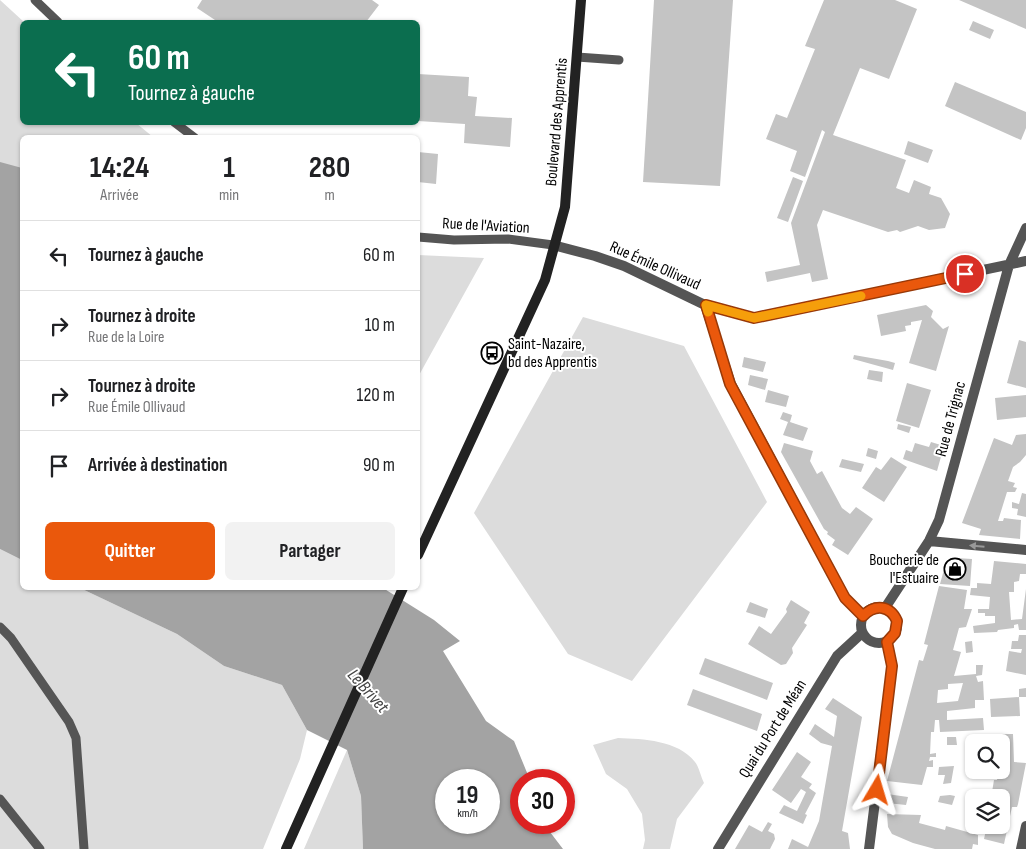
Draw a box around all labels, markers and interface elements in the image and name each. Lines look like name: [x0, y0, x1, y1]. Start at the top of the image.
text: 60 m: [128, 37, 190, 80]
icon: left: [45, 40, 110, 105]
street label: Boulevard des Apprentis: [542, 57, 572, 187]
text: Tournez à gauche: [128, 80, 255, 107]
text: 14:24: [90, 150, 149, 186]
text: 1: [223, 150, 235, 186]
text: 280: [309, 150, 350, 186]
text: Arrivée: [100, 186, 139, 205]
text: min: [219, 186, 239, 205]
text: m: [324, 186, 335, 205]
street label: Rue de l'Aviation: [442, 214, 530, 238]
street label: Rue Émile Ollivaud: [607, 237, 703, 295]
icon: left: [45, 242, 73, 270]
text: Tournez à gauche: [88, 244, 204, 267]
text: 60 m: [363, 244, 395, 267]
pin: [944, 253, 986, 295]
icon: arrive: [951, 260, 979, 288]
text: Tournez à droite: [88, 305, 196, 328]
icon: right: [45, 312, 73, 340]
text: 10 m: [365, 314, 395, 337]
text: Rue de la Loire: [88, 328, 165, 347]
place label: Saint-Nazaire, bd des Apprentis: [508, 335, 597, 372]
bus stop icon: Saint-Nazaire, bd des Apprentis: [480, 341, 504, 365]
text: Tournez à droite: [88, 375, 196, 398]
street label: Rue de Trignac: [932, 379, 970, 459]
icon: right: [45, 382, 73, 410]
text: 120 m: [357, 384, 395, 407]
text: Rue Émile Ollivaud: [88, 398, 185, 417]
icon: arrive: [45, 452, 73, 480]
text: Arrivée à destination: [88, 454, 228, 477]
text: 90 m: [363, 454, 395, 477]
button: Quitter: [45, 522, 215, 580]
button: Partager: [225, 522, 395, 580]
one-way arrow: [969, 542, 985, 550]
place label: Boucherie de l'Estuaire: [869, 551, 939, 588]
shop icon: Boucherie de l'Estuaire: [943, 557, 967, 581]
water label: Le Brivet: [343, 665, 393, 718]
street label: Quai du Port de Méan: [735, 676, 811, 782]
map controls: [965, 734, 1010, 834]
button: search: [965, 734, 1010, 779]
position arrow: [850, 763, 902, 815]
speed limit sign: 30: [510, 769, 575, 834]
text: 19: [457, 780, 478, 811]
button: layers: [965, 789, 1010, 834]
text: km/h: [457, 806, 478, 821]

